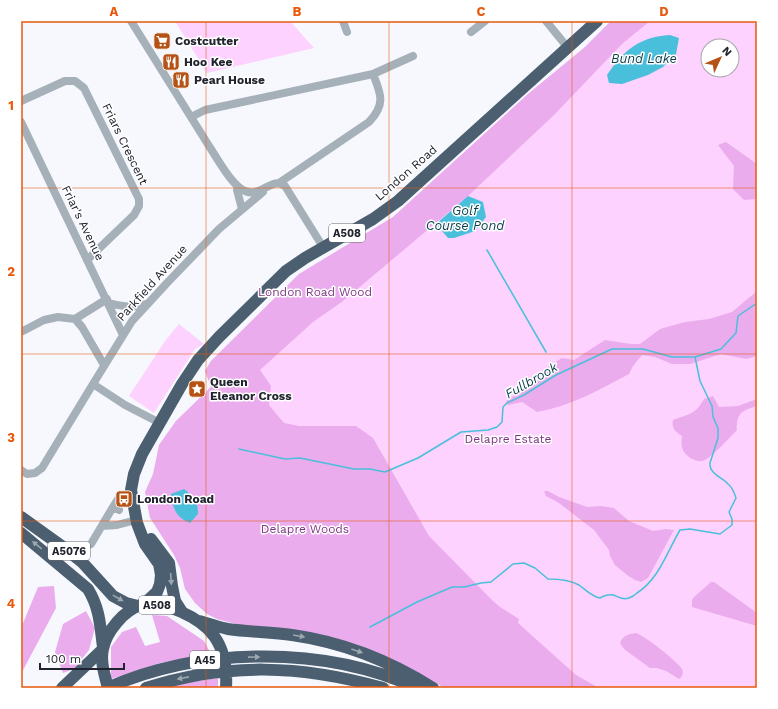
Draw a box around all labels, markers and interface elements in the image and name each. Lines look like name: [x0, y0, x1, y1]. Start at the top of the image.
text: A: [110, 4, 119, 19]
text: B: [293, 4, 302, 19]
text: C: [477, 4, 486, 19]
text: D: [659, 4, 669, 19]
supermarket icon: Costcutter: [152, 31, 172, 51]
place label: Costcutter: [175, 34, 239, 48]
north arrow: [700, 38, 740, 78]
text: N: [719, 44, 734, 59]
water label: Bund Lake: [611, 51, 677, 66]
restaurant icon: Hoo Kee: [161, 52, 181, 72]
place label: Hoo Kee: [184, 55, 232, 69]
restaurant icon: Pearl House: [171, 70, 191, 90]
place label: Pearl House: [194, 73, 265, 87]
text: 1: [8, 98, 14, 113]
street label: Friars Crescent: [99, 101, 151, 187]
street label: London Road: [372, 142, 440, 204]
street label: Friar's Avenue: [59, 183, 107, 263]
water label: Golf Course Pond: [426, 203, 505, 233]
road number: A508: [329, 224, 365, 242]
street label: Parkfield Avenue: [114, 242, 190, 324]
text: 2: [7, 264, 15, 279]
park label: London Road Wood: [258, 285, 372, 299]
water label: Fullbrook: [502, 359, 561, 401]
place label: Queen Eleanor Cross: [210, 375, 292, 403]
place icon: Queen Eleanor Cross: [187, 379, 207, 399]
text: 3: [7, 430, 15, 445]
park label: Delapre Estate: [465, 432, 551, 446]
bus stop icon: London Road: [114, 489, 134, 509]
place label: London Road: [137, 492, 214, 506]
park label: Delapre Woods: [261, 522, 349, 536]
one-way arrow: [31, 541, 42, 550]
road number: A5076: [48, 542, 90, 560]
one-way arrow: [168, 573, 174, 585]
one-way arrow: [112, 595, 123, 602]
text: 4: [7, 596, 16, 611]
road number: A508: [139, 596, 175, 614]
one-way arrow: [293, 633, 305, 639]
scale bar: [40, 645, 124, 671]
one-way arrow: [352, 649, 364, 655]
road number: A45: [190, 651, 220, 669]
text: 100 m: [46, 652, 81, 666]
one-way arrow: [248, 654, 261, 660]
one-way arrow: [177, 675, 190, 681]

